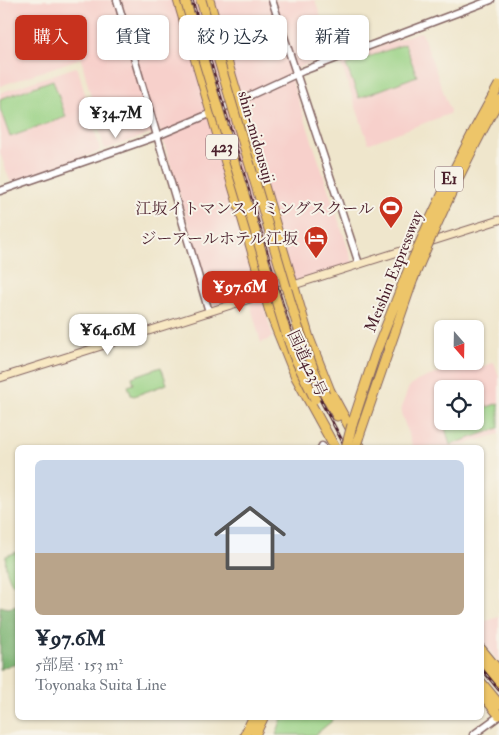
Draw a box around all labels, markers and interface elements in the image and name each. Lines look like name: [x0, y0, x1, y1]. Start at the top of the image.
chip: 購入: [15, 15, 87, 60]
chip: 賃貸: [97, 15, 169, 60]
chip: 絞り込み: [179, 15, 287, 60]
chip: 新着: [297, 15, 369, 60]
street label: shin-midousuji: [233, 89, 279, 186]
pin: ¥34.7M: [75, 96, 157, 139]
text: ¥34.7M: [90, 103, 142, 123]
road number: 423: [206, 134, 238, 160]
road number: E1: [435, 166, 463, 192]
sports icon: 江坂イトマンスイミングスクール: [378, 195, 404, 229]
place label: 江坂イトマンスイミングスクール: [136, 199, 374, 219]
street label: Meishin Expressway: [360, 207, 429, 335]
hotel icon: ジーアールホテル江坂: [303, 225, 329, 259]
place label: ジーアールホテル江坂: [140, 229, 298, 249]
pin: ¥97.6M: [199, 270, 281, 313]
text: ¥97.6M: [213, 277, 267, 297]
pin: ¥64.6M: [67, 314, 149, 356]
text: ¥64.6M: [80, 320, 136, 340]
north arrow: [434, 320, 484, 370]
map controls: [434, 320, 484, 430]
street label: 国道423号: [283, 327, 331, 400]
button: locate: [434, 380, 484, 430]
icon: home: [205, 493, 295, 583]
text: ¥97.6M: [35, 625, 106, 652]
text: 5部屋 · 153 m²: [35, 655, 123, 675]
text: Toyonaka Suita Line: [35, 675, 167, 695]

